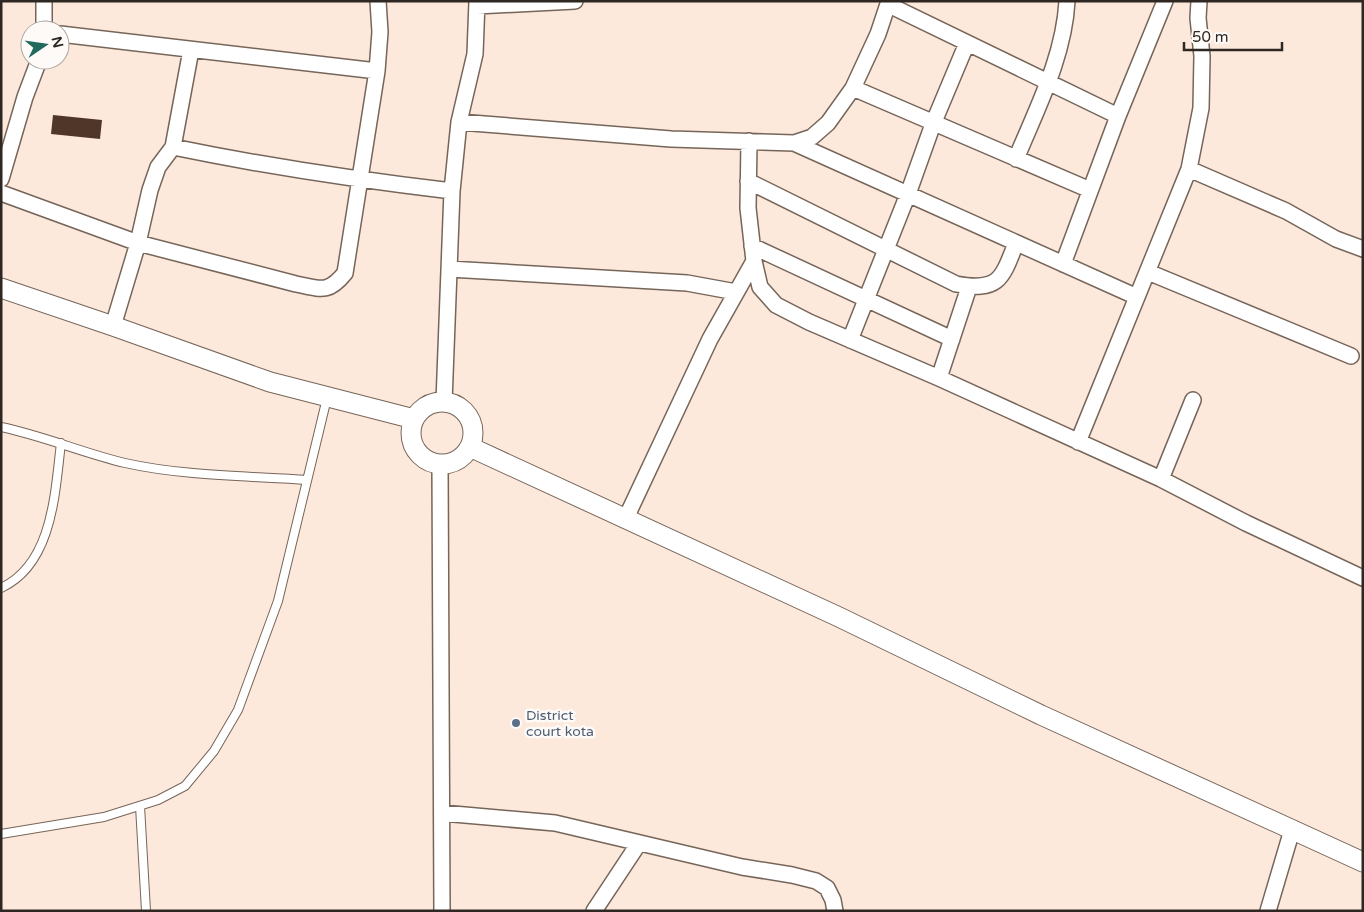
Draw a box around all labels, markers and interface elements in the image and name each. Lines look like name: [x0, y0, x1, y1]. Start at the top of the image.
north arrow: [20, 20, 70, 70]
scale bar: [1184, 20, 1282, 52]
text: 50 m: [1192, 28, 1229, 46]
text: N: [48, 35, 67, 50]
place label: District court kota: [526, 707, 594, 740]
marker: District court kota: [510, 717, 522, 729]

